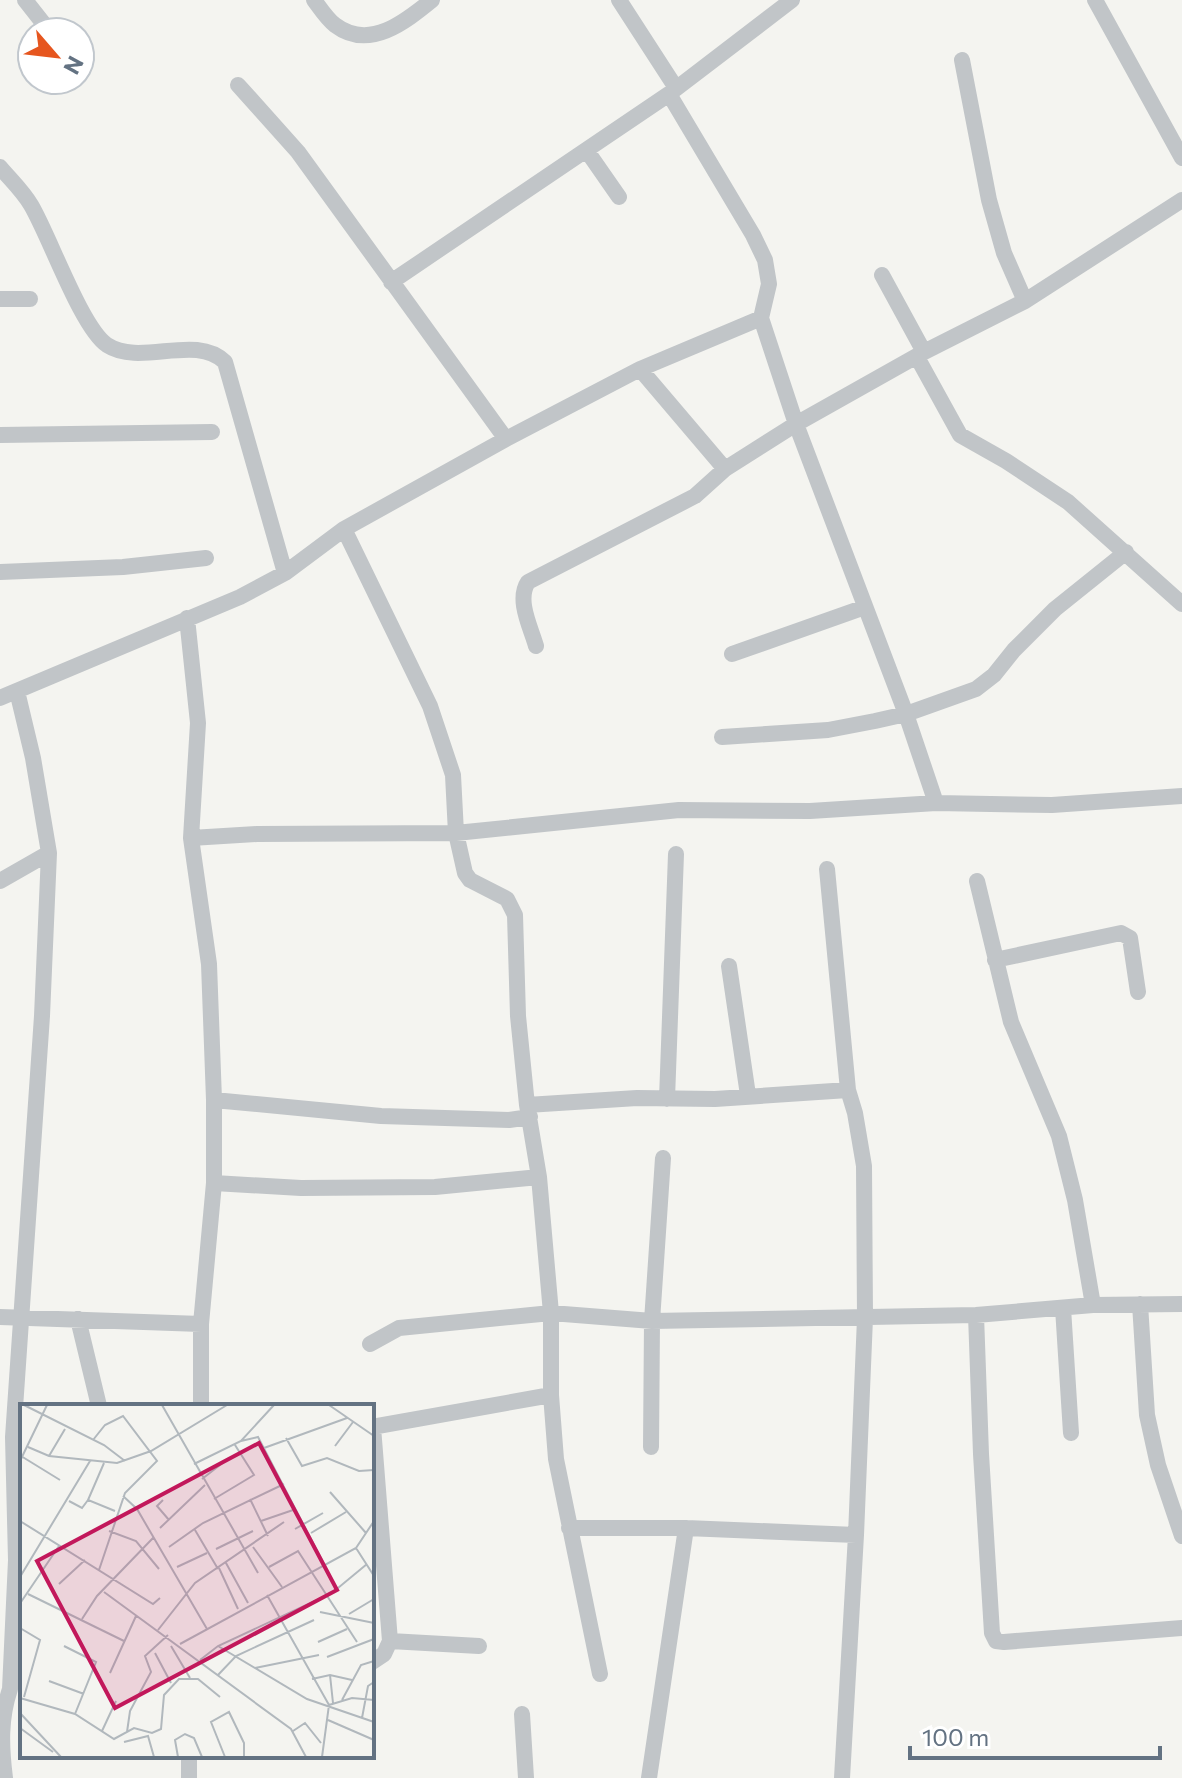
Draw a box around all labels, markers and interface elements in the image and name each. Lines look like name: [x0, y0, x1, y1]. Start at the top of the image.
north arrow: [16, 16, 96, 96]
text: N: [58, 52, 90, 79]
inset map: [20, 1404, 374, 1758]
scale bar: [910, 1710, 1160, 1760]
text: 100 m: [922, 1722, 989, 1751]

